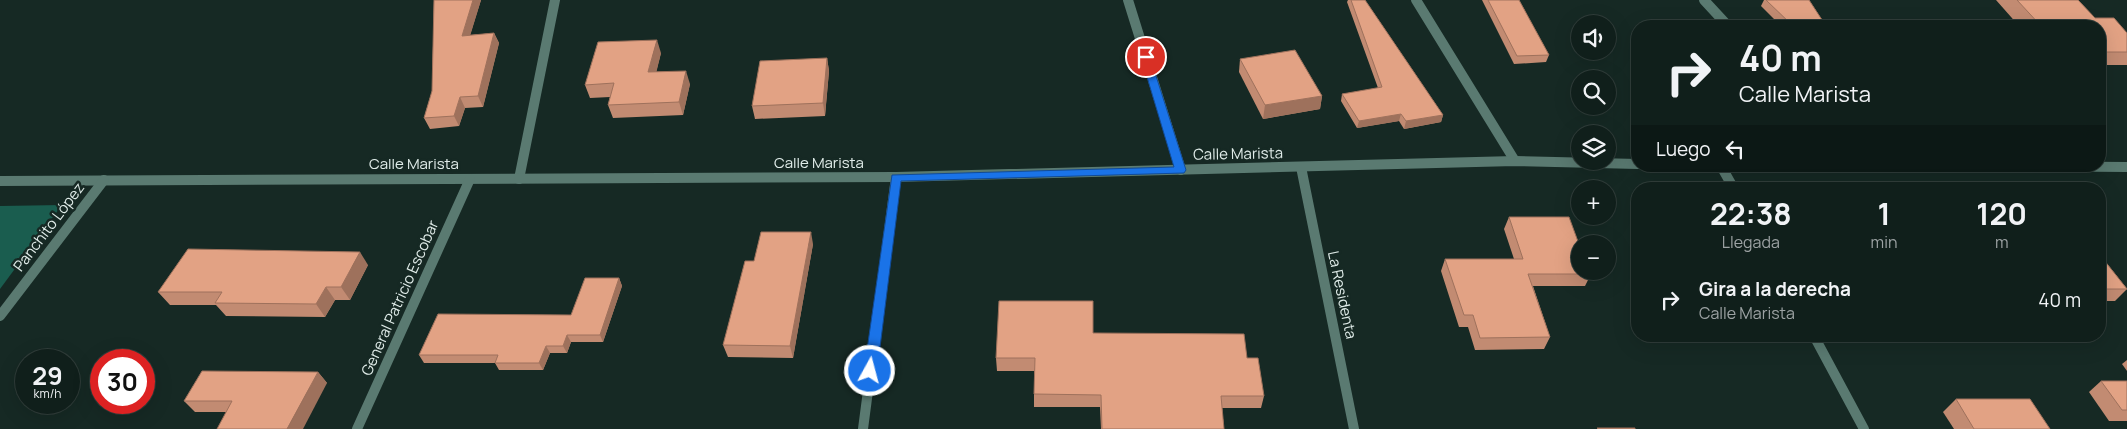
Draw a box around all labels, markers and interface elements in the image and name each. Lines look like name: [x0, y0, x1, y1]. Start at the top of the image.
map controls: [1571, 15, 1616, 280]
button: sound: [1571, 15, 1616, 60]
text: 40 m: [1739, 34, 1822, 82]
pin: [1125, 36, 1167, 78]
icon: right: [1656, 40, 1721, 105]
icon: arrive: [1132, 43, 1160, 71]
button: search: [1571, 70, 1616, 115]
text: Calle Marista: [1739, 79, 1871, 109]
button: layers: [1571, 125, 1616, 170]
icon: left: [1721, 135, 1749, 163]
text: Luego: [1656, 136, 1711, 162]
street label: Calle Marista: [1193, 142, 1283, 165]
street label: Calle Marista: [774, 152, 864, 173]
street label: Calle Marista: [369, 153, 459, 174]
street label: Panchito López: [8, 178, 89, 275]
button: +: [1571, 180, 1616, 225]
text: 22:38: [1710, 193, 1792, 234]
text: 1: [1877, 193, 1891, 234]
text: 120: [1976, 193, 2027, 234]
street label: General Patricio Escobar: [356, 216, 444, 379]
text: Llegada: [1722, 231, 1780, 253]
text: min: [1871, 231, 1897, 253]
text: m: [1995, 231, 2008, 253]
button: −: [1571, 235, 1616, 280]
street label: La Residenta: [1323, 249, 1362, 341]
text: Gira a la derecha: [1699, 276, 1851, 302]
icon: right: [1656, 286, 1684, 314]
text: 40 m: [2038, 287, 2081, 313]
text: Calle Marista: [1699, 302, 1795, 324]
position arrow: [843, 344, 895, 396]
speed limit sign: 30: [90, 349, 155, 414]
text: 29: [32, 358, 63, 393]
text: km/h: [34, 385, 61, 402]

